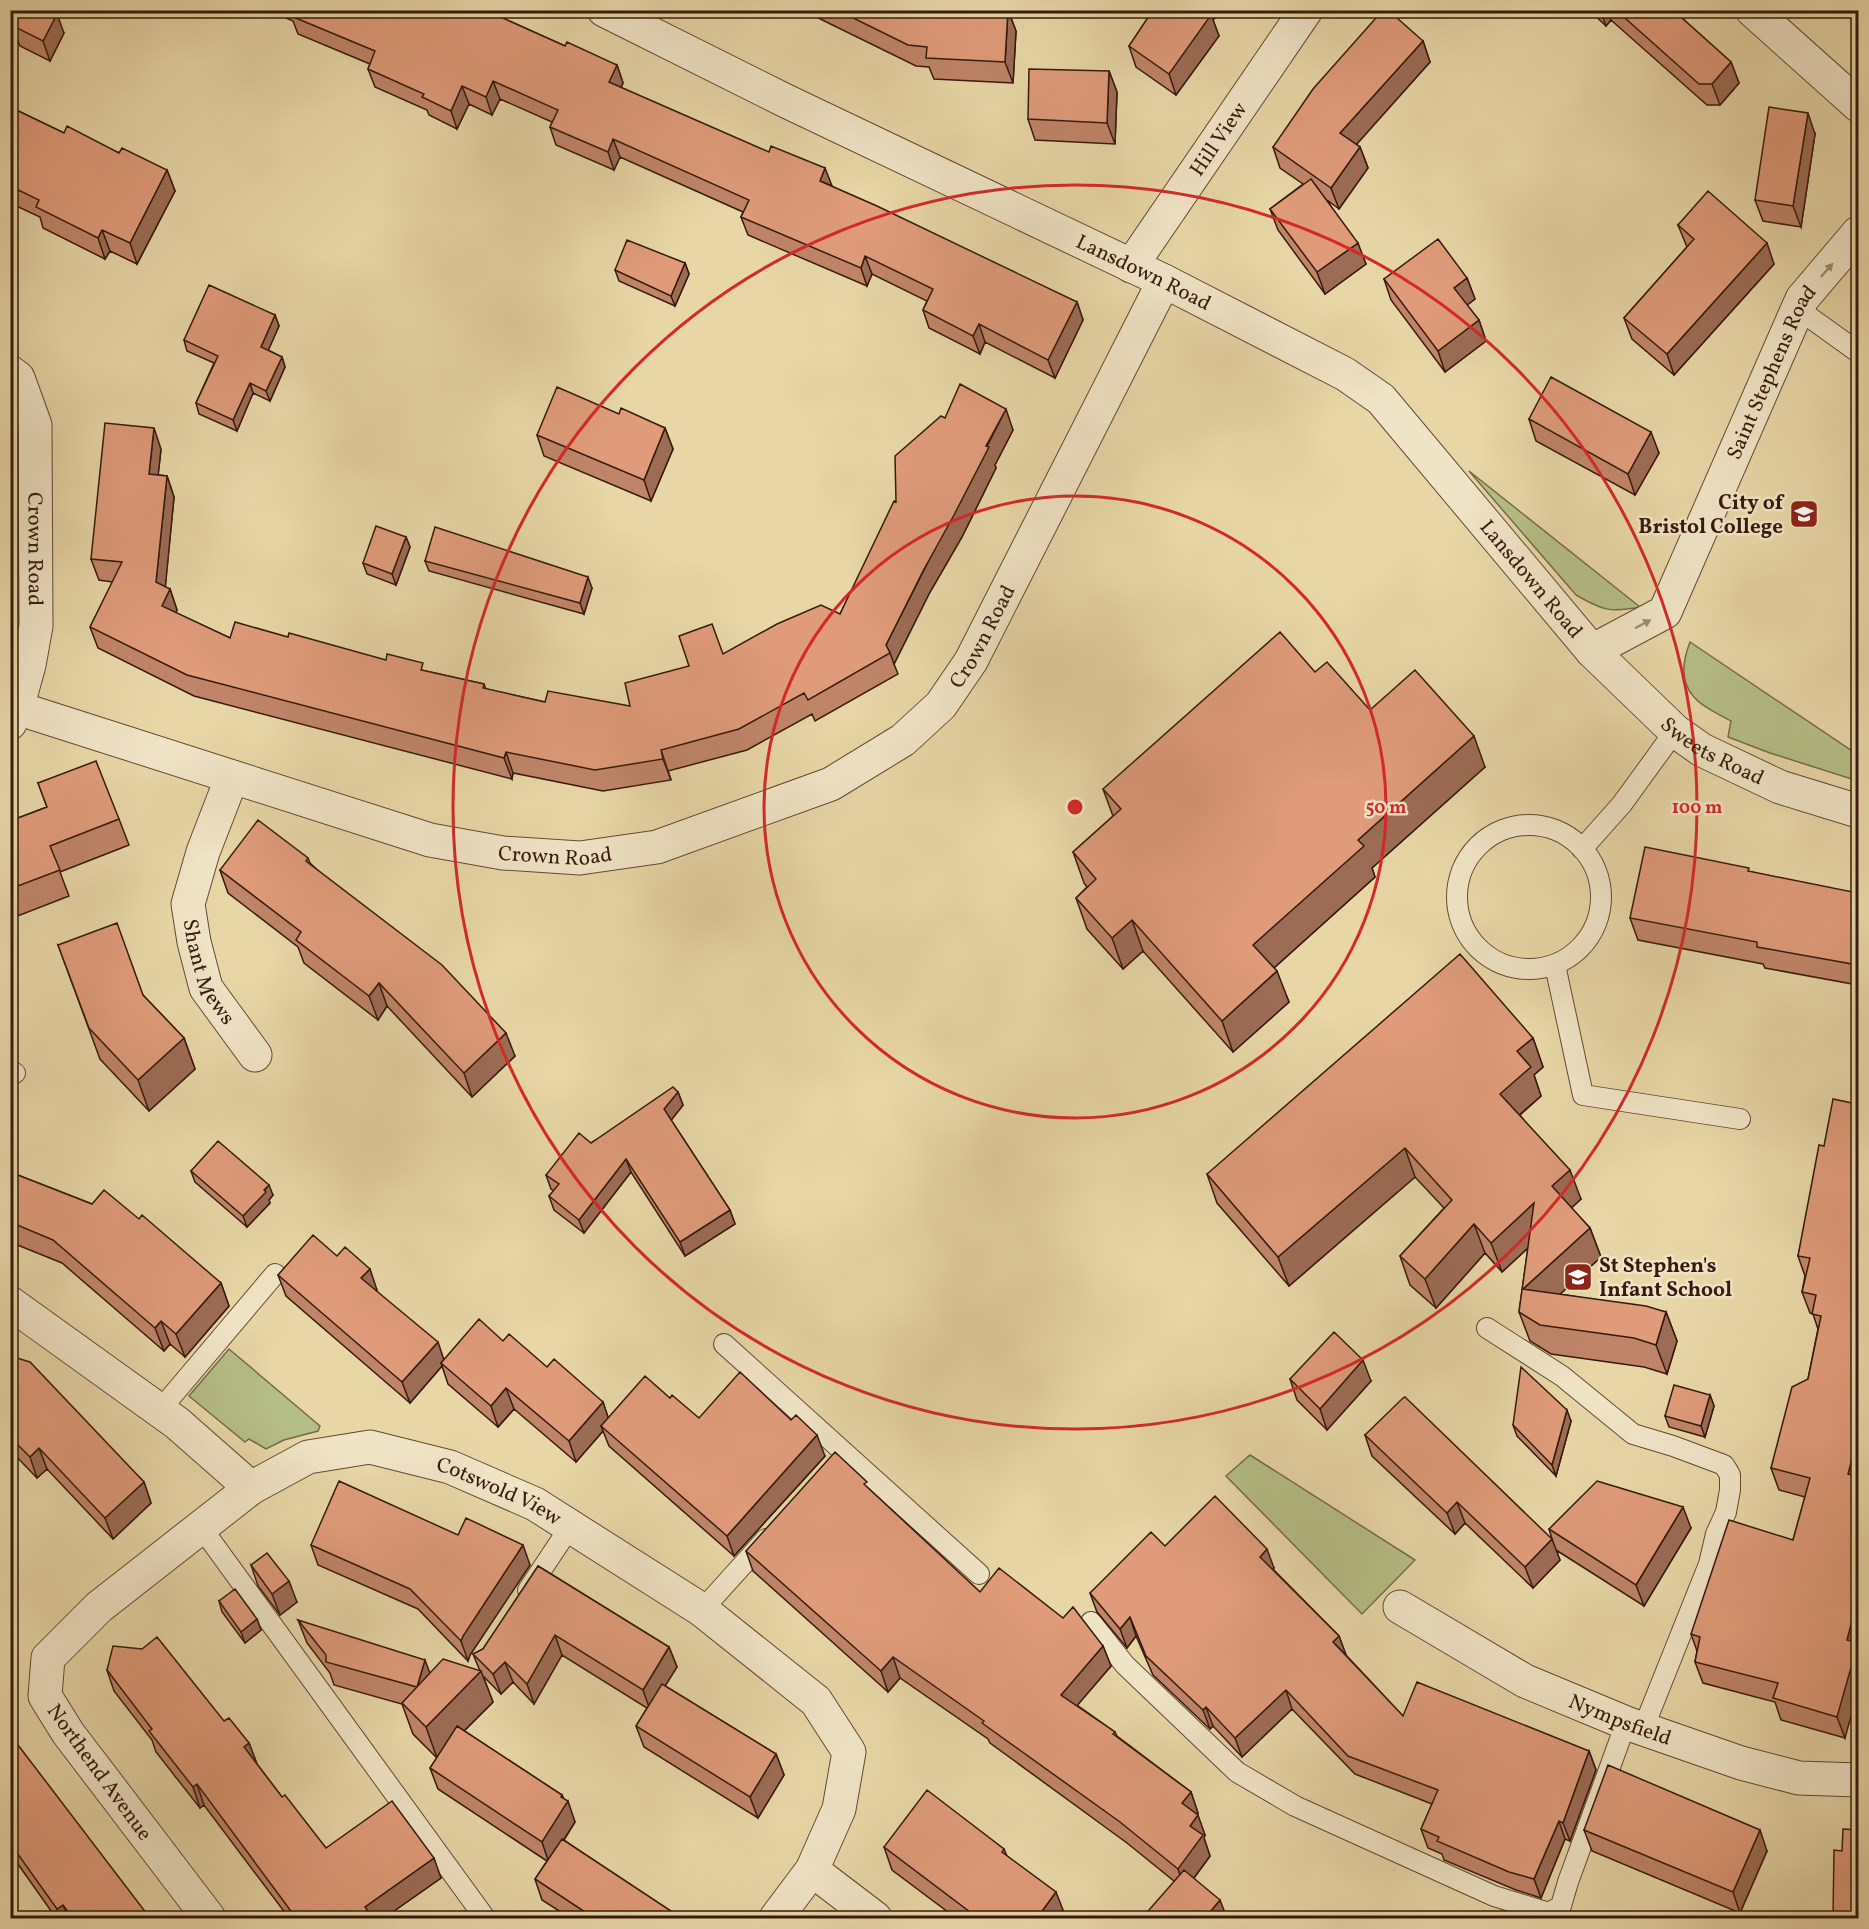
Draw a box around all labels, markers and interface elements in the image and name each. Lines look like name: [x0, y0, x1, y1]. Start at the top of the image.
street label: Hill View: [1183, 97, 1255, 183]
street label: Lansdown Road: [1071, 228, 1216, 319]
one-way arrow: [1820, 262, 1834, 277]
street label: Saint Stephens Road: [1720, 279, 1824, 465]
place label: City of Bristol College: [1638, 489, 1785, 542]
street label: Crown Road: [19, 492, 49, 606]
school or university icon: City of Bristol College: [1788, 498, 1820, 530]
street label: Lansdown Road: [1472, 514, 1589, 645]
street label: Crown Road: [943, 580, 1023, 695]
one-way arrow: [1635, 619, 1652, 629]
street label: Sweets Road: [1653, 711, 1768, 793]
text: 50 m: [1366, 796, 1406, 821]
text: 100 m: [1672, 796, 1722, 821]
centre of rings: [1065, 797, 1085, 817]
street label: Crown Road: [497, 840, 614, 874]
street label: Shant Mews: [175, 917, 241, 1031]
place label: St Stephen's Infant School: [1599, 1252, 1732, 1305]
school or university icon: St Stephen's Infant School: [1562, 1261, 1594, 1293]
street label: Cotswold View: [433, 1451, 567, 1533]
street label: Nympsfield: [1564, 1688, 1675, 1754]
street label: Northend Avenue: [39, 1699, 158, 1847]

